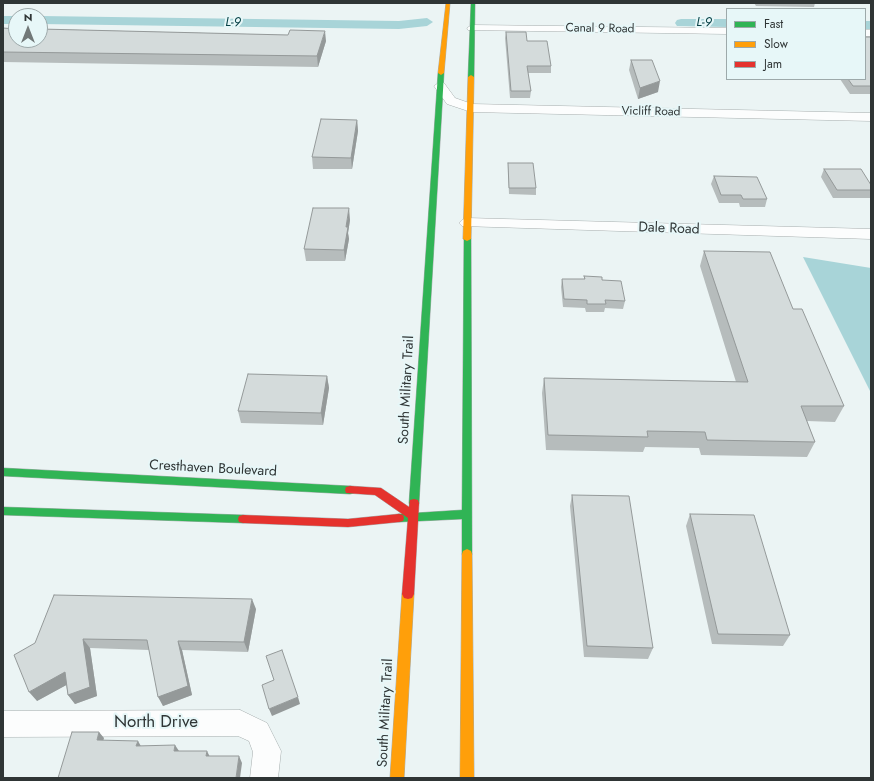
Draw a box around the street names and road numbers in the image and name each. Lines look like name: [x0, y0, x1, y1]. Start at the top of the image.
street label: Canal 9 Road: [565, 21, 635, 37]
street label: Vicliff Road: [621, 104, 681, 120]
street label: Dale Road: [638, 220, 700, 238]
street label: South Military Trail: [396, 335, 418, 445]
street label: Cresthaven Boulevard: [149, 457, 277, 481]
street label: South Military Trail: [375, 658, 397, 768]
street label: North Drive: [114, 713, 198, 733]

